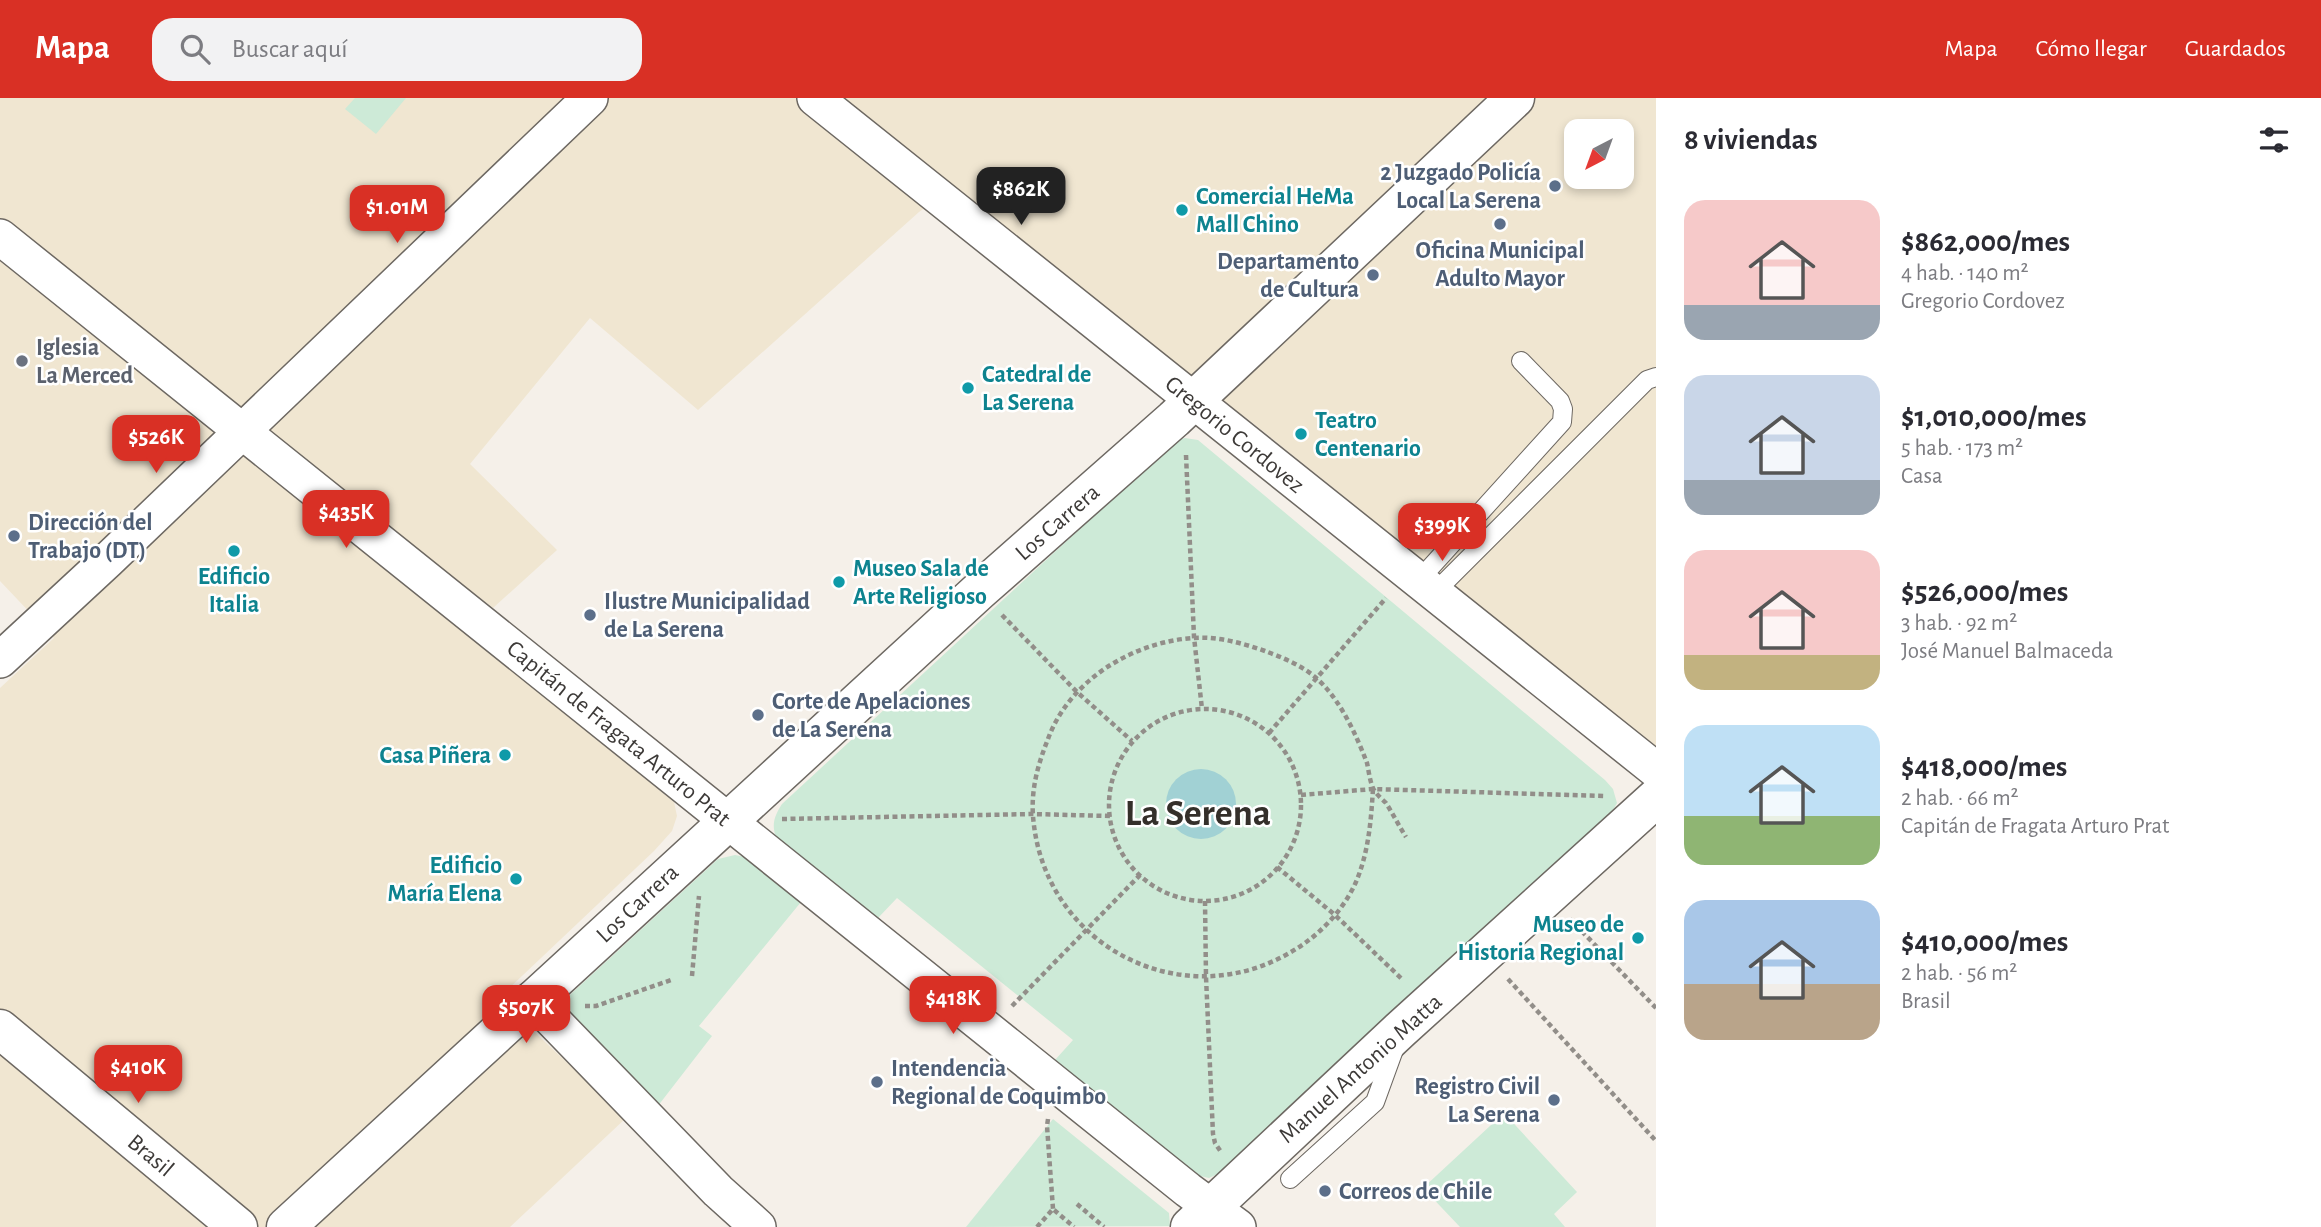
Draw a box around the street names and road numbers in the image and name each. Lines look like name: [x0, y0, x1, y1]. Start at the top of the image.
street label: Gregorio Cordovez: [1160, 372, 1308, 498]
street label: Los Carrera: [1011, 480, 1104, 566]
street label: Capitán de Fragata Arturo Prat: [502, 636, 735, 831]
street label: Los Carrera: [592, 860, 683, 948]
street label: Manuel Antonio Matta: [1275, 990, 1447, 1148]
street label: Brasil: [123, 1130, 178, 1182]

